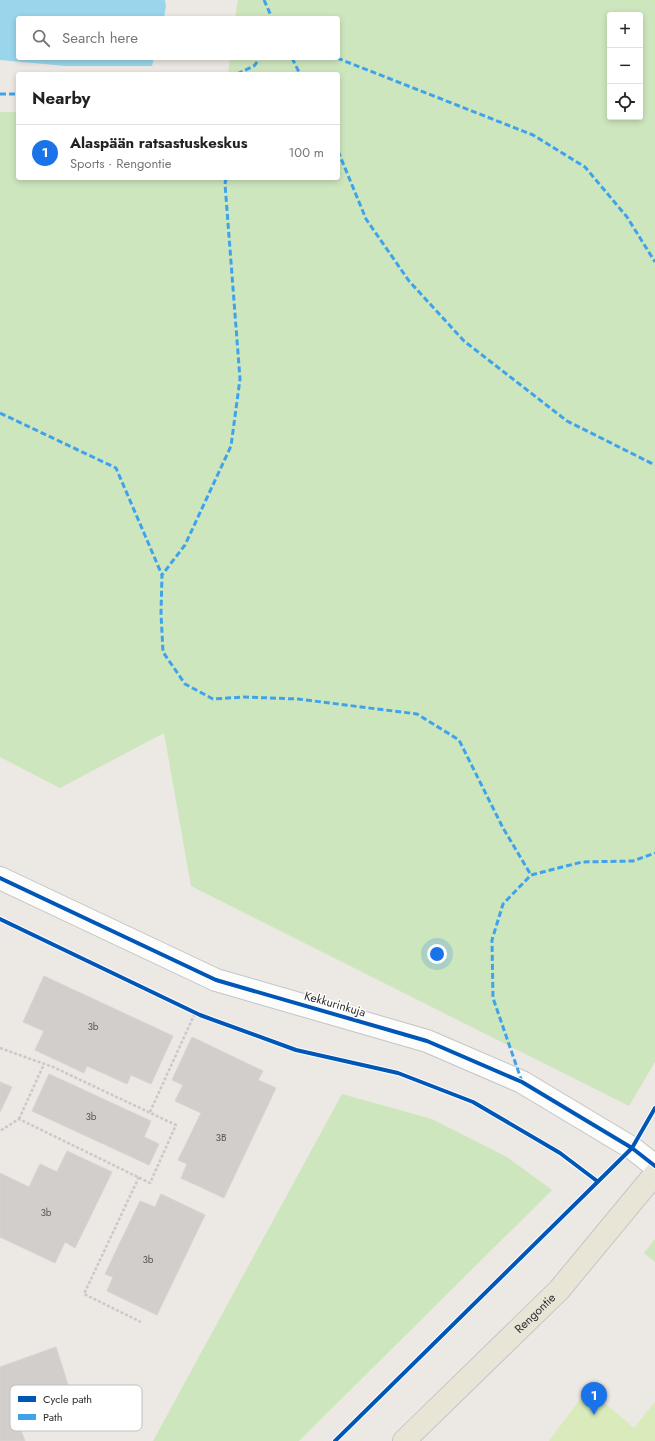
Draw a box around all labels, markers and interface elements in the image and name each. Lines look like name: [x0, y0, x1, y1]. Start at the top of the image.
map controls: [607, 12, 643, 120]
button: +: [607, 12, 643, 48]
search box: [16, 16, 340, 60]
icon: search: [30, 27, 52, 49]
text: Search here: [62, 27, 138, 49]
button: −: [607, 48, 643, 84]
button: locate: [607, 84, 643, 120]
text: Nearby: [32, 86, 90, 110]
text: Alaspään ratsastuskeskus: [70, 132, 248, 154]
text: 1: [42, 143, 48, 162]
text: 100 m: [289, 143, 324, 162]
text: Sports · Rengontie: [70, 154, 171, 173]
your location: [427, 944, 447, 964]
street label: Kekkurinkuja: [302, 987, 368, 1021]
house number: 3b: [87, 1019, 99, 1034]
house number: 3b: [85, 1109, 97, 1124]
house number: 3B: [215, 1130, 227, 1145]
house number: 3b: [40, 1205, 52, 1220]
house number: 3b: [142, 1252, 154, 1267]
street label: Rengontie: [510, 1289, 560, 1338]
pin: 1: [581, 1382, 607, 1415]
legend: [10, 1385, 142, 1431]
text: Cycle path: [43, 1391, 92, 1407]
text: Path: [43, 1409, 62, 1425]

